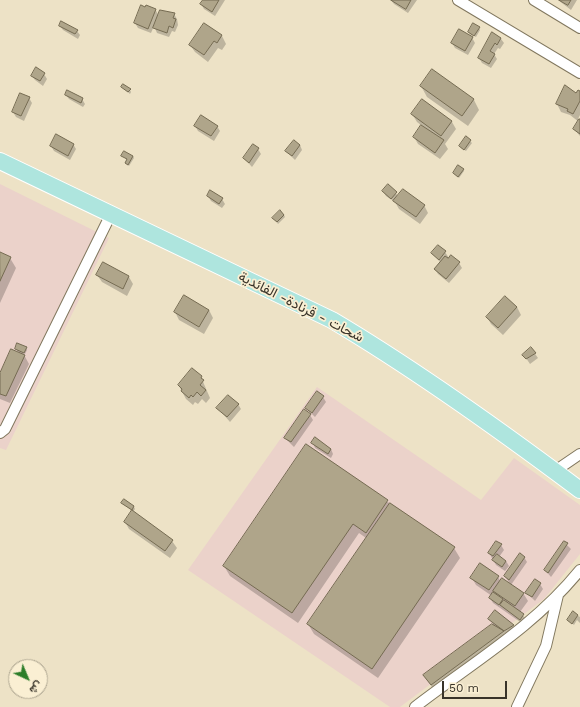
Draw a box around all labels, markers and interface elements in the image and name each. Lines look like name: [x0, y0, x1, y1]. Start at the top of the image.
street label: شحات - قرنادة- الفائدية: [236, 268, 366, 346]
north arrow: [8, 659, 48, 699]
scale bar: [444, 673, 509, 699]
text: ش: [27, 678, 45, 697]
text: 50 m: [449, 681, 479, 695]

